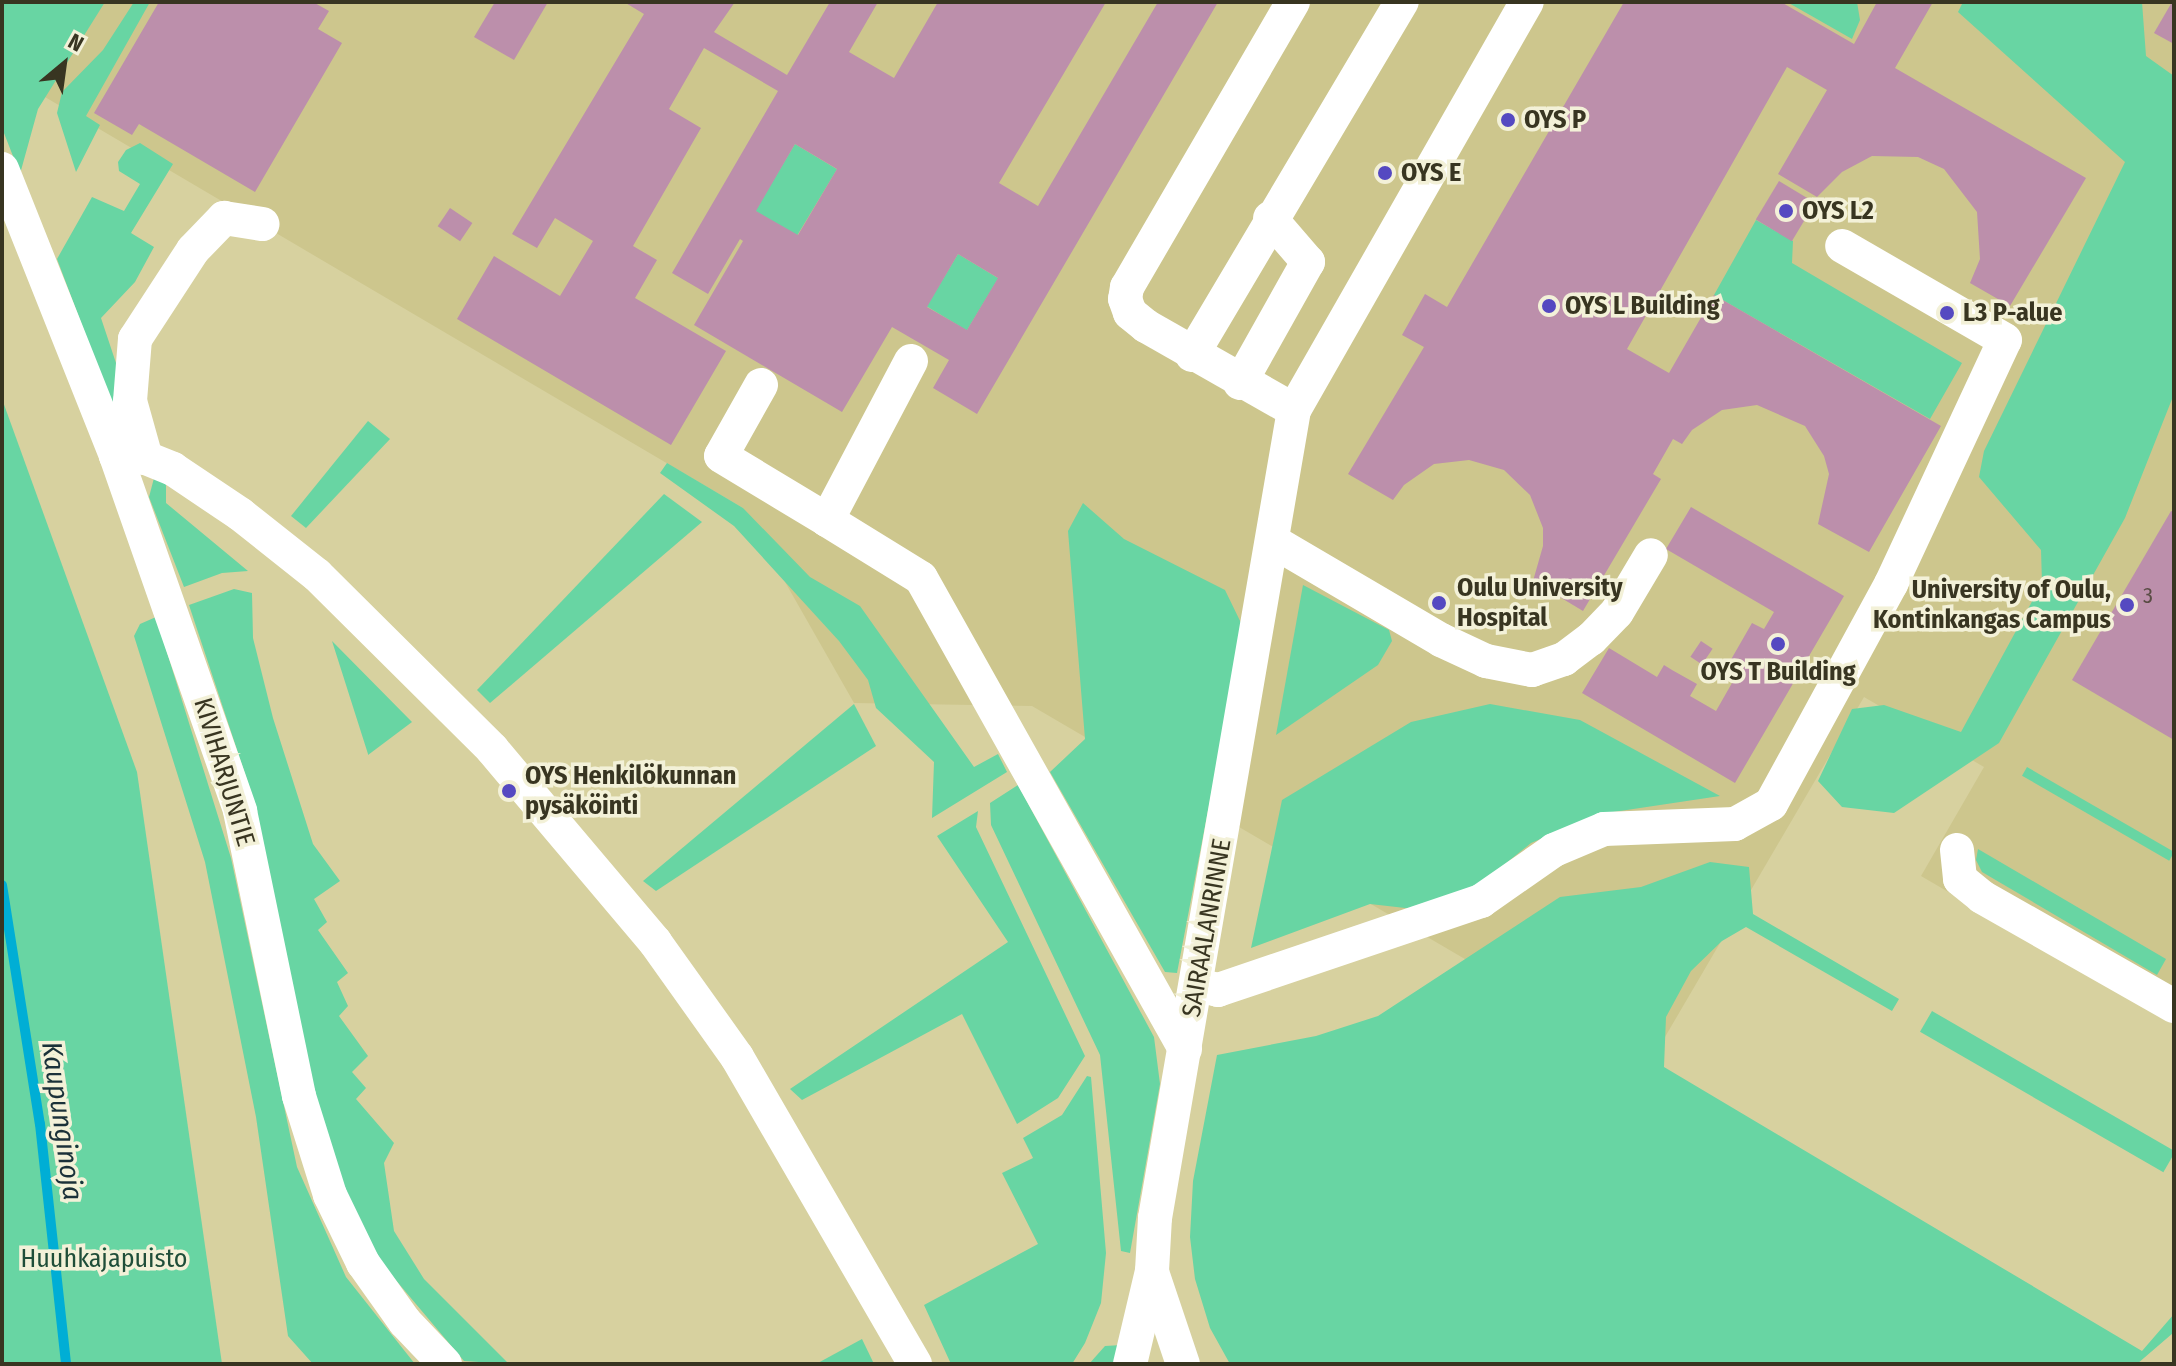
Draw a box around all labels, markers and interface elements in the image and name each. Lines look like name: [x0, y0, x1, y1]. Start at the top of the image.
north arrow: [24, 24, 104, 104]
text: N: [64, 28, 88, 58]
place label: OYS P: [1524, 104, 1586, 136]
marker: OYS P: [1499, 111, 1517, 129]
place label: OYS E: [1401, 157, 1461, 189]
marker: OYS E: [1376, 164, 1394, 182]
place label: OYS L2: [1802, 195, 1874, 227]
marker: OYS L2: [1777, 202, 1795, 220]
place label: OYS L Building: [1565, 290, 1720, 322]
marker: OYS L Building: [1540, 297, 1558, 315]
place label: L3 P-alue: [1963, 297, 2062, 329]
marker: L3 P-alue: [1938, 304, 1956, 322]
place label: Oulu University Hospital: [1457, 572, 1623, 634]
place label: University of Oulu, Kontinkangas Campus: [1873, 574, 2111, 636]
house number: 3: [2143, 583, 2153, 609]
marker: Oulu University Hospital: [1428, 592, 1450, 614]
marker: University of Oulu, Kontinkangas Campus: [2118, 596, 2136, 614]
marker: OYS T Building: [1769, 635, 1787, 653]
place label: OYS T Building: [1700, 656, 1856, 688]
street label: KIVIHARJUNTIE: [187, 694, 261, 850]
place label: OYS Henkilökunnan pysäköinti: [525, 760, 736, 822]
marker: OYS Henkilökunnan pysäköinti: [500, 782, 518, 800]
street label: SAIRAALANRINNE: [1176, 836, 1238, 1020]
water label: Kaupunginoja: [34, 1039, 90, 1203]
park label: Huuhkajapuisto: [20, 1243, 188, 1275]

